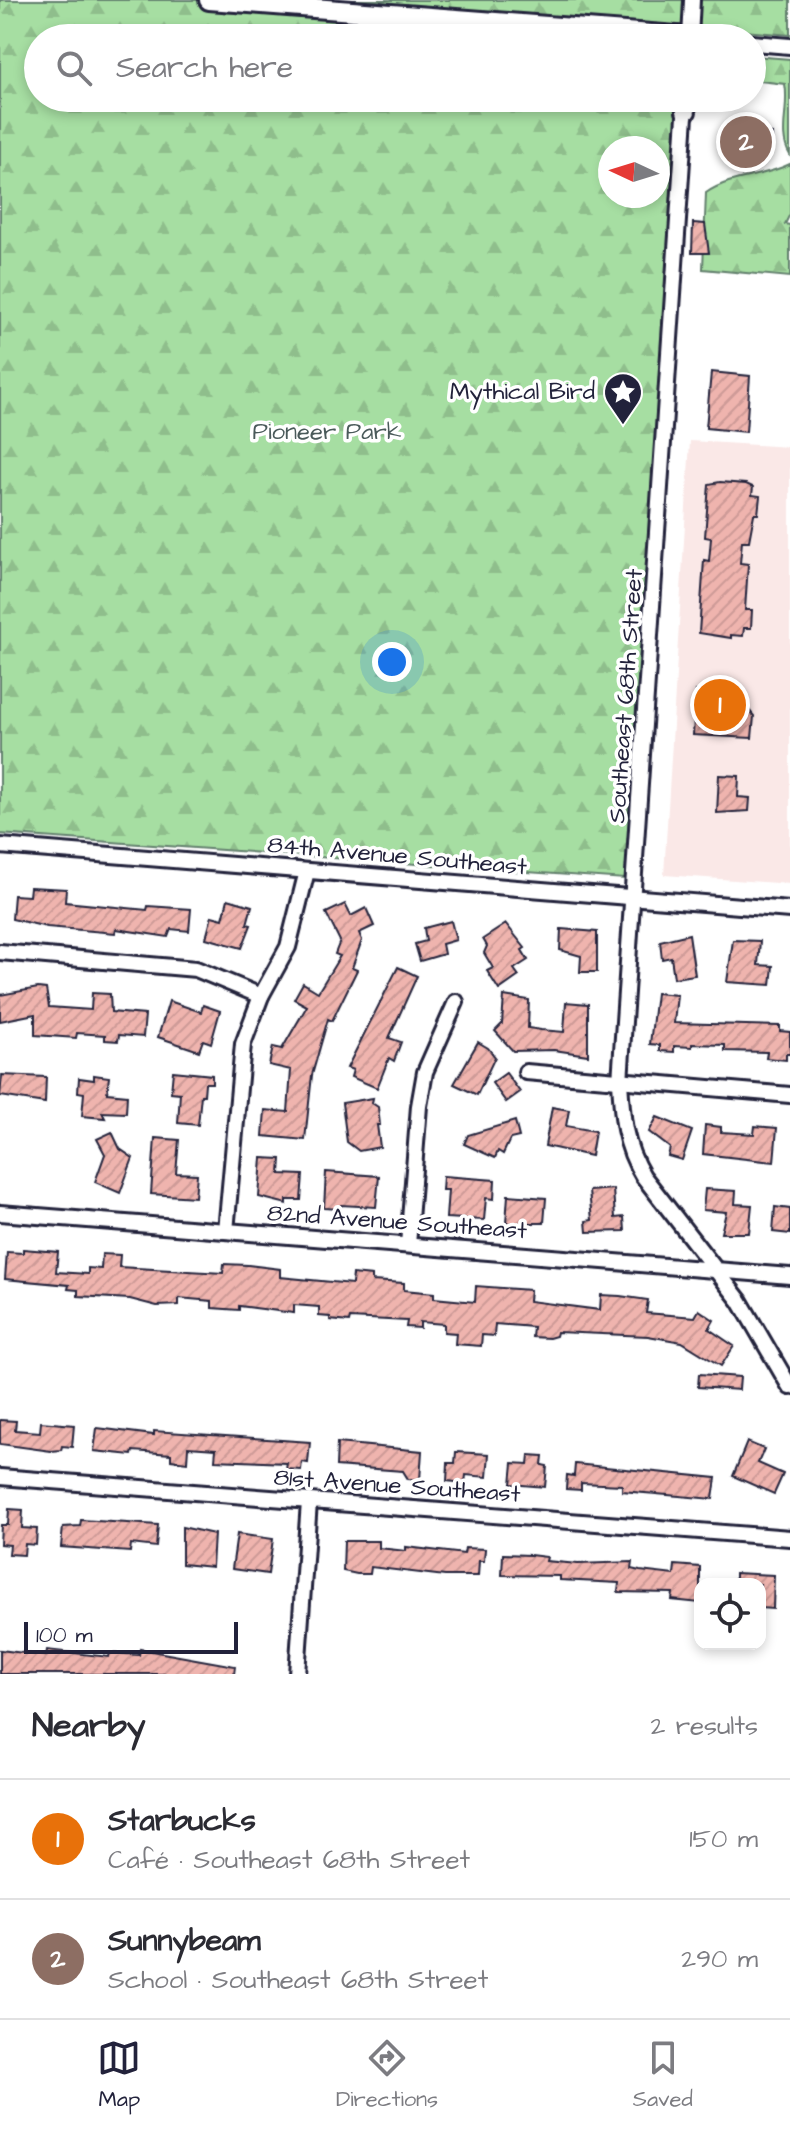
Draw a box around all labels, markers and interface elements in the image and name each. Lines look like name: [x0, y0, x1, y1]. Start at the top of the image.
search box: [24, 24, 766, 112]
icon: search: [52, 46, 96, 90]
text: Search here: [116, 47, 293, 89]
pin: 2: [720, 112, 772, 172]
north arrow: [598, 136, 670, 208]
place icon: Mythical Bird: [602, 371, 644, 426]
place label: Mythical Bird: [450, 375, 595, 410]
park label: Pioneer Park: [253, 415, 402, 449]
street label: Southeast 68th Street: [600, 567, 652, 824]
your location: [372, 642, 412, 682]
pin: 1: [694, 675, 746, 735]
street label: 84th Avenue Southeast: [266, 828, 528, 884]
street label: 82nd Avenue Southeast: [266, 1196, 528, 1248]
street label: 81st Avenue Southeast: [273, 1460, 522, 1512]
map controls: [694, 1578, 766, 1650]
button: locate: [694, 1578, 766, 1650]
scale bar: [24, 1618, 238, 1654]
text: 100 m: [36, 1620, 93, 1651]
text: Nearby: [32, 1702, 146, 1750]
text: 2 results: [650, 1708, 758, 1744]
text: Starbucks: [108, 1800, 256, 1842]
text: 1: [56, 1821, 60, 1857]
text: 150 m: [689, 1821, 758, 1857]
text: Café · Southeast 68th Street: [108, 1842, 470, 1878]
text: Sunnybeam: [108, 1920, 261, 1962]
text: 2: [51, 1941, 65, 1977]
text: 290 m: [681, 1941, 758, 1977]
text: School · Southeast 68th Street: [108, 1962, 488, 1998]
tab: Map: [97, 2036, 141, 2115]
tab: Directions: [336, 2036, 438, 2115]
tab: Saved: [633, 2036, 693, 2115]

